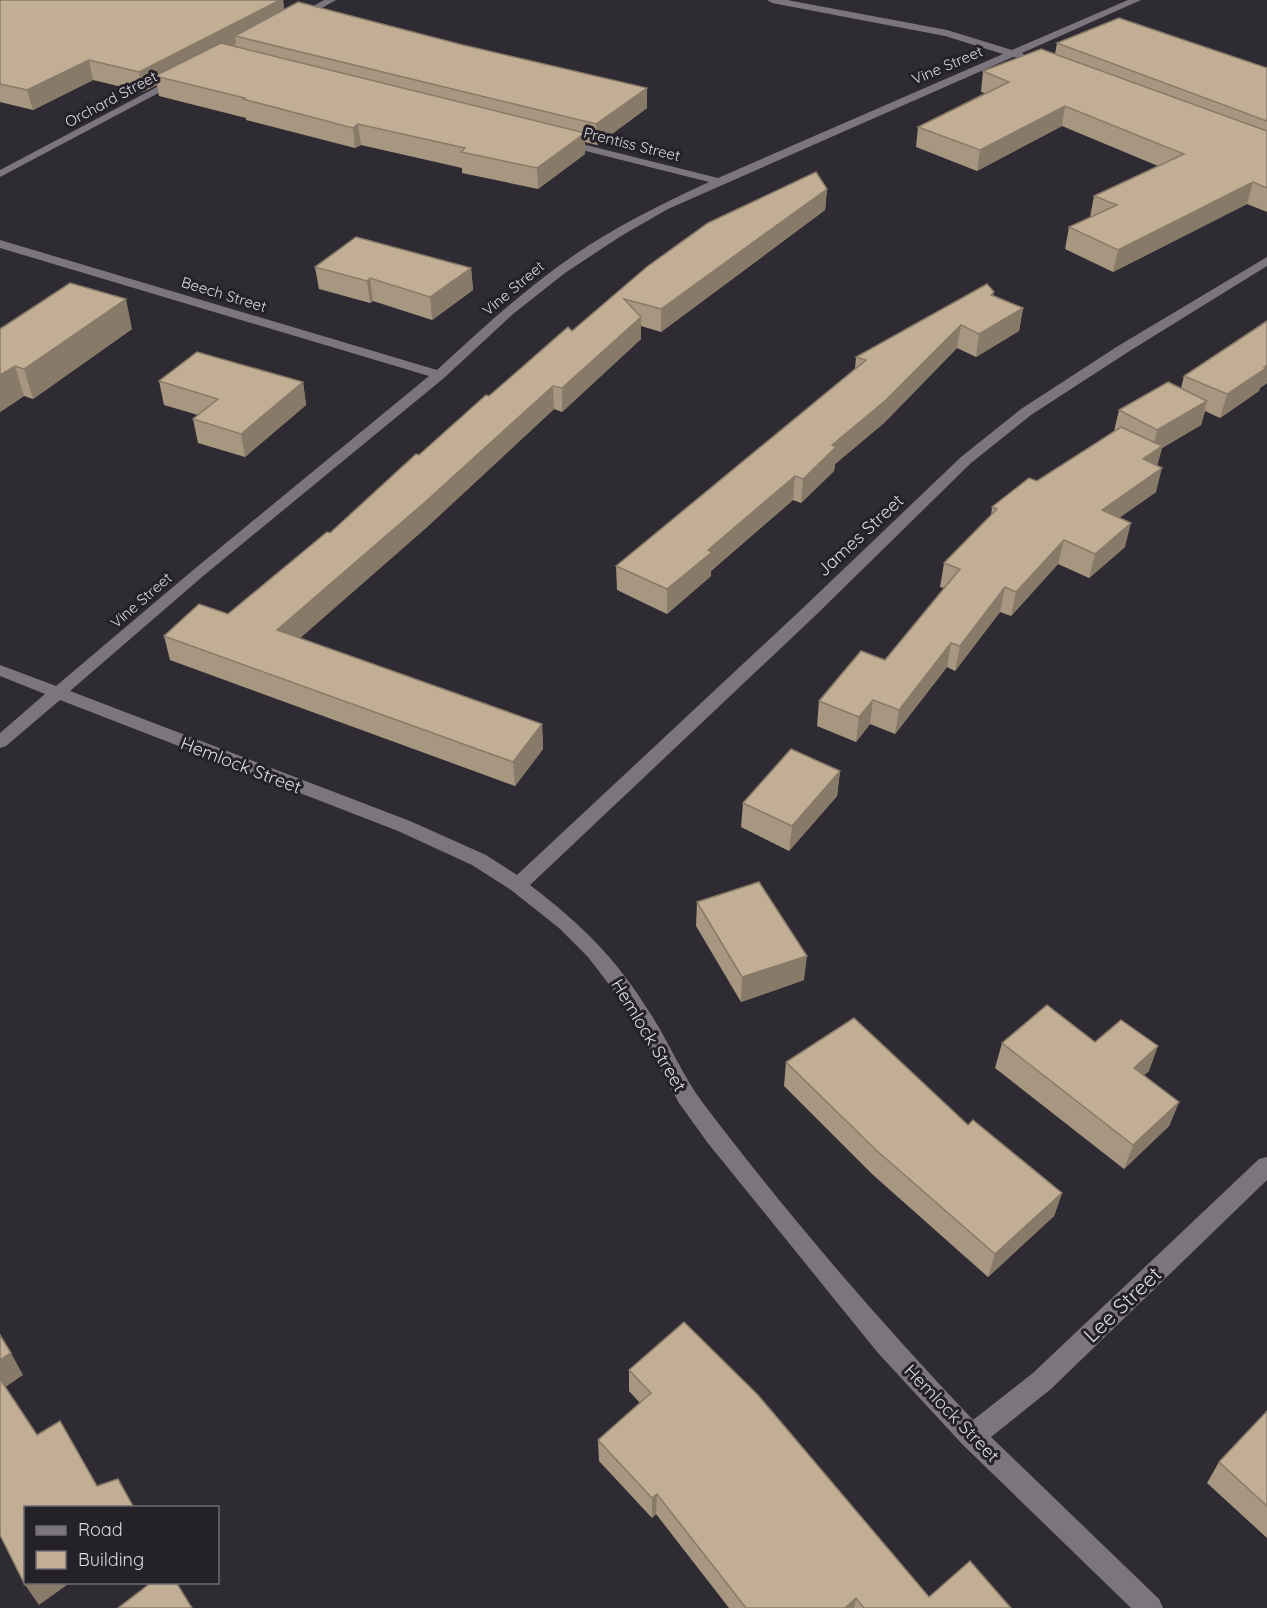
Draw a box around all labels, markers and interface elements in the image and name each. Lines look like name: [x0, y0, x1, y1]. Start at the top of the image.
street label: Vine Street: [909, 42, 985, 88]
street label: Orchard Street: [62, 67, 160, 131]
street label: Prentiss Street: [582, 123, 682, 165]
street label: Vine Street: [478, 256, 548, 320]
street label: Beech Street: [179, 272, 269, 316]
street label: James Street: [812, 489, 908, 581]
street label: Vine Street: [106, 568, 176, 632]
street label: Hemlock Street: [177, 731, 305, 799]
street label: Hemlock Street: [606, 974, 692, 1096]
street label: Lee Street: [1078, 1261, 1166, 1347]
street label: Hemlock Street: [899, 1359, 1005, 1467]
legend: [24, 1506, 219, 1584]
text: Road: [78, 1518, 123, 1541]
text: Building: [78, 1548, 144, 1571]

